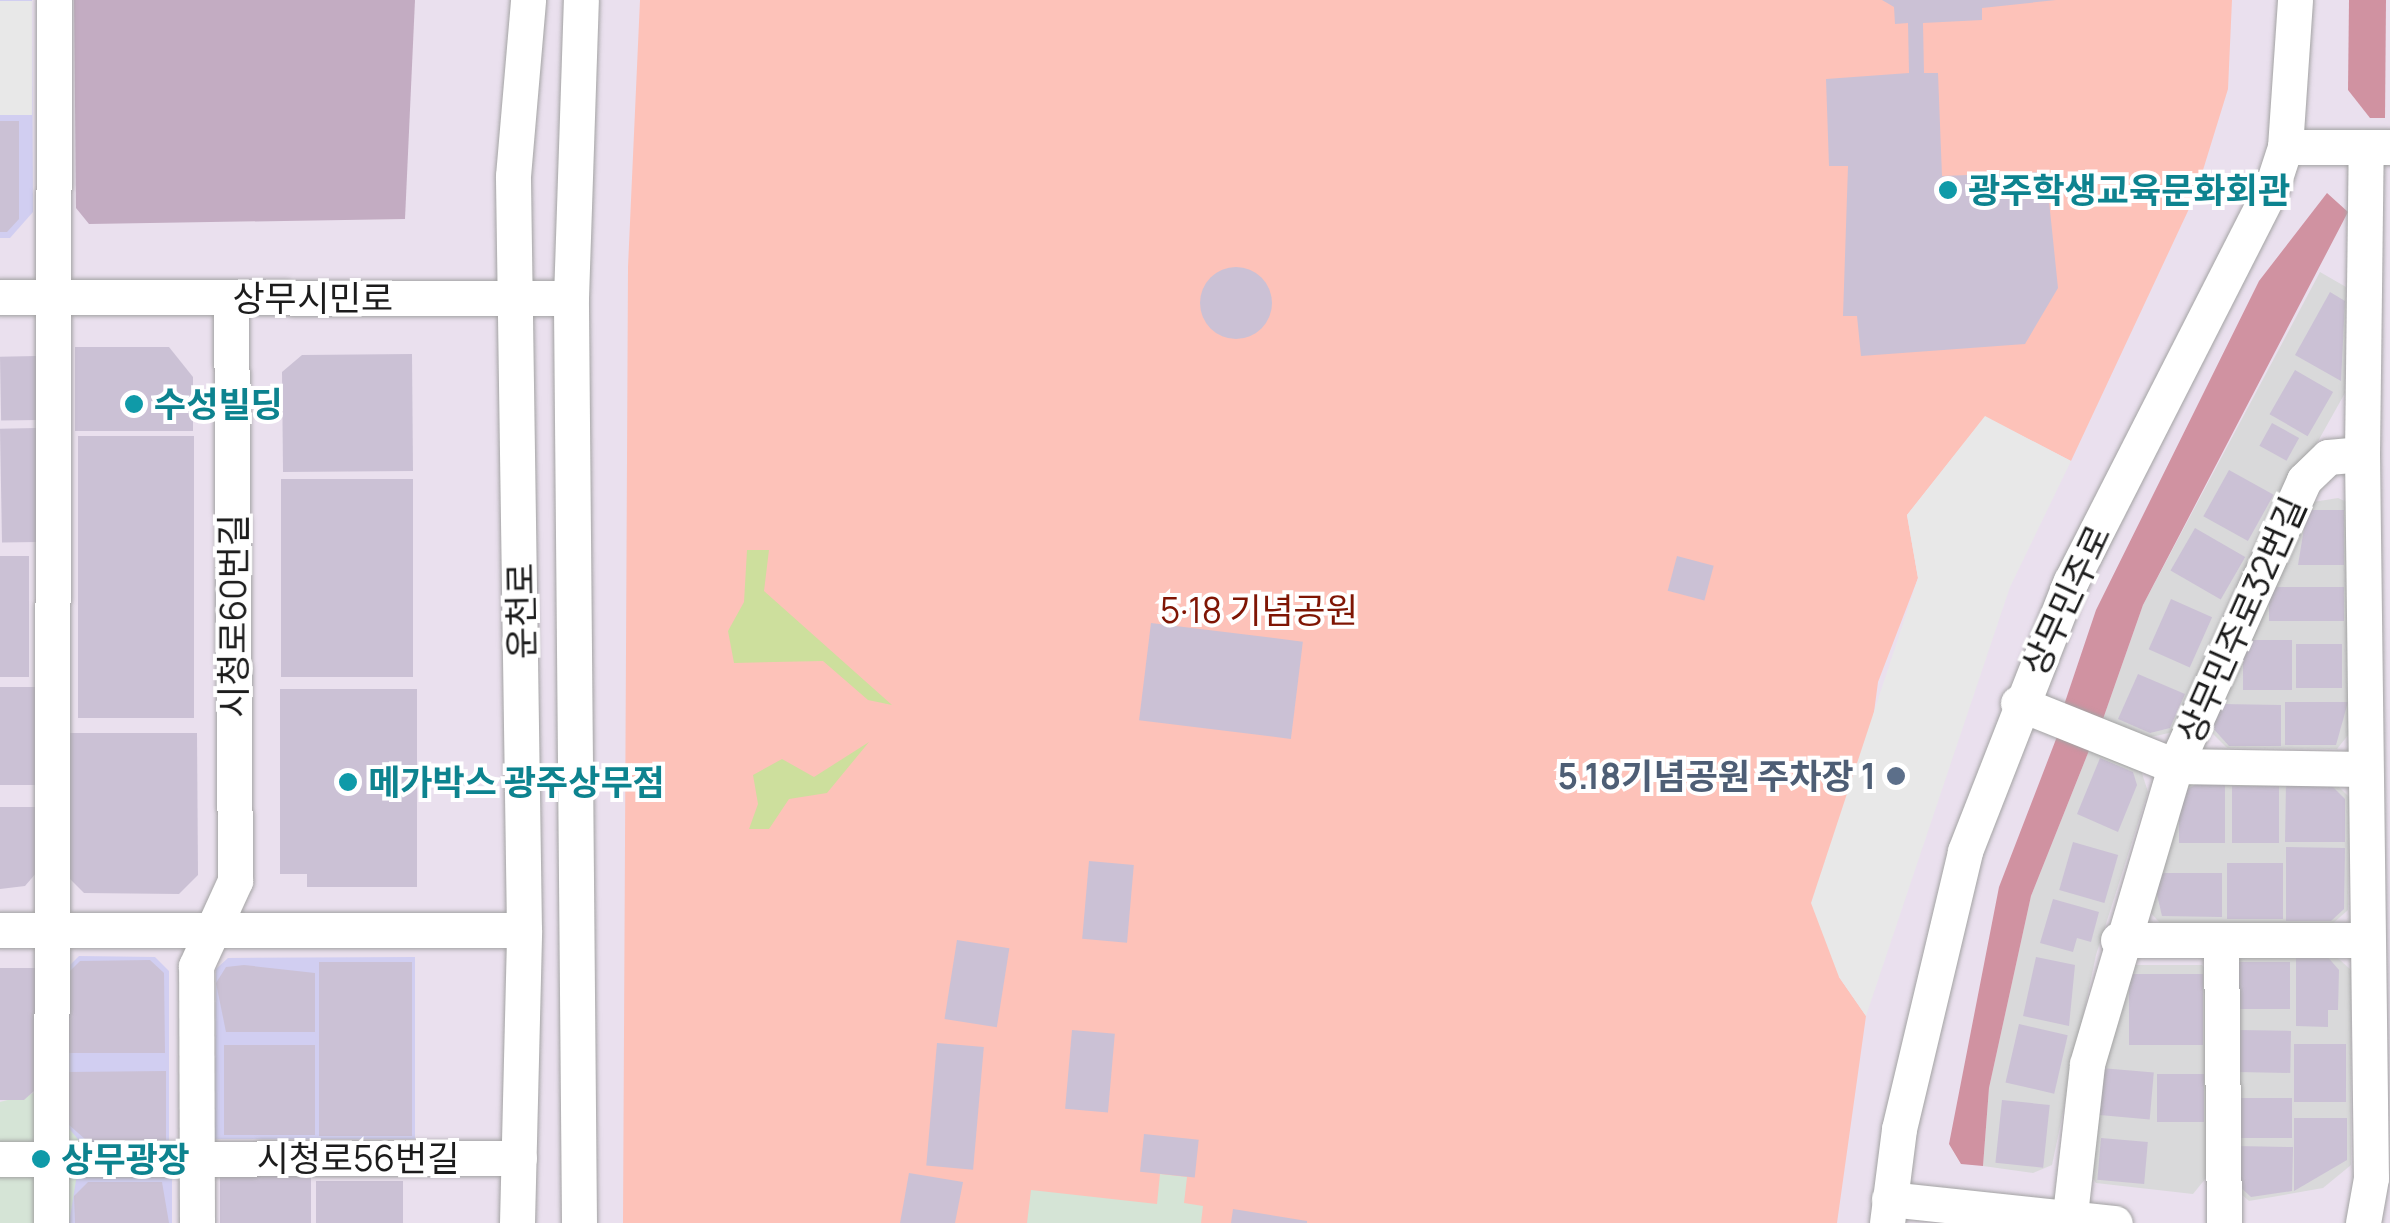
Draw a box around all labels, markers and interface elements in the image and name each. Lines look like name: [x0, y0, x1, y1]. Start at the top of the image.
place label: 광주학생교육문화회관: [1968, 169, 2290, 211]
marker: 광주학생교육문화회관: [1937, 179, 1959, 201]
street label: 상무시민로: [233, 277, 393, 319]
place label: 수성빌딩: [154, 383, 283, 425]
marker: 수성빌딩: [123, 393, 145, 415]
street label: 상무민주로32번길: [2168, 491, 2314, 749]
street label: 시청로60번길: [212, 514, 254, 718]
street label: 상무민주로: [2013, 518, 2119, 682]
street label: 운천로: [499, 562, 543, 660]
park label: 5·18 기념공원: [1160, 589, 1358, 631]
place label: 5.18기념공원 주차장 1: [1558, 755, 1876, 797]
place label: 메가박스 광주상무점: [368, 761, 665, 803]
marker: 5.18기념공원 주차장 1: [1885, 765, 1907, 787]
marker: 메가박스 광주상무점: [337, 771, 359, 793]
street label: 시청로56번길: [257, 1137, 459, 1179]
place label: 상무광장: [61, 1138, 190, 1180]
marker: 상무광장: [30, 1148, 52, 1170]

